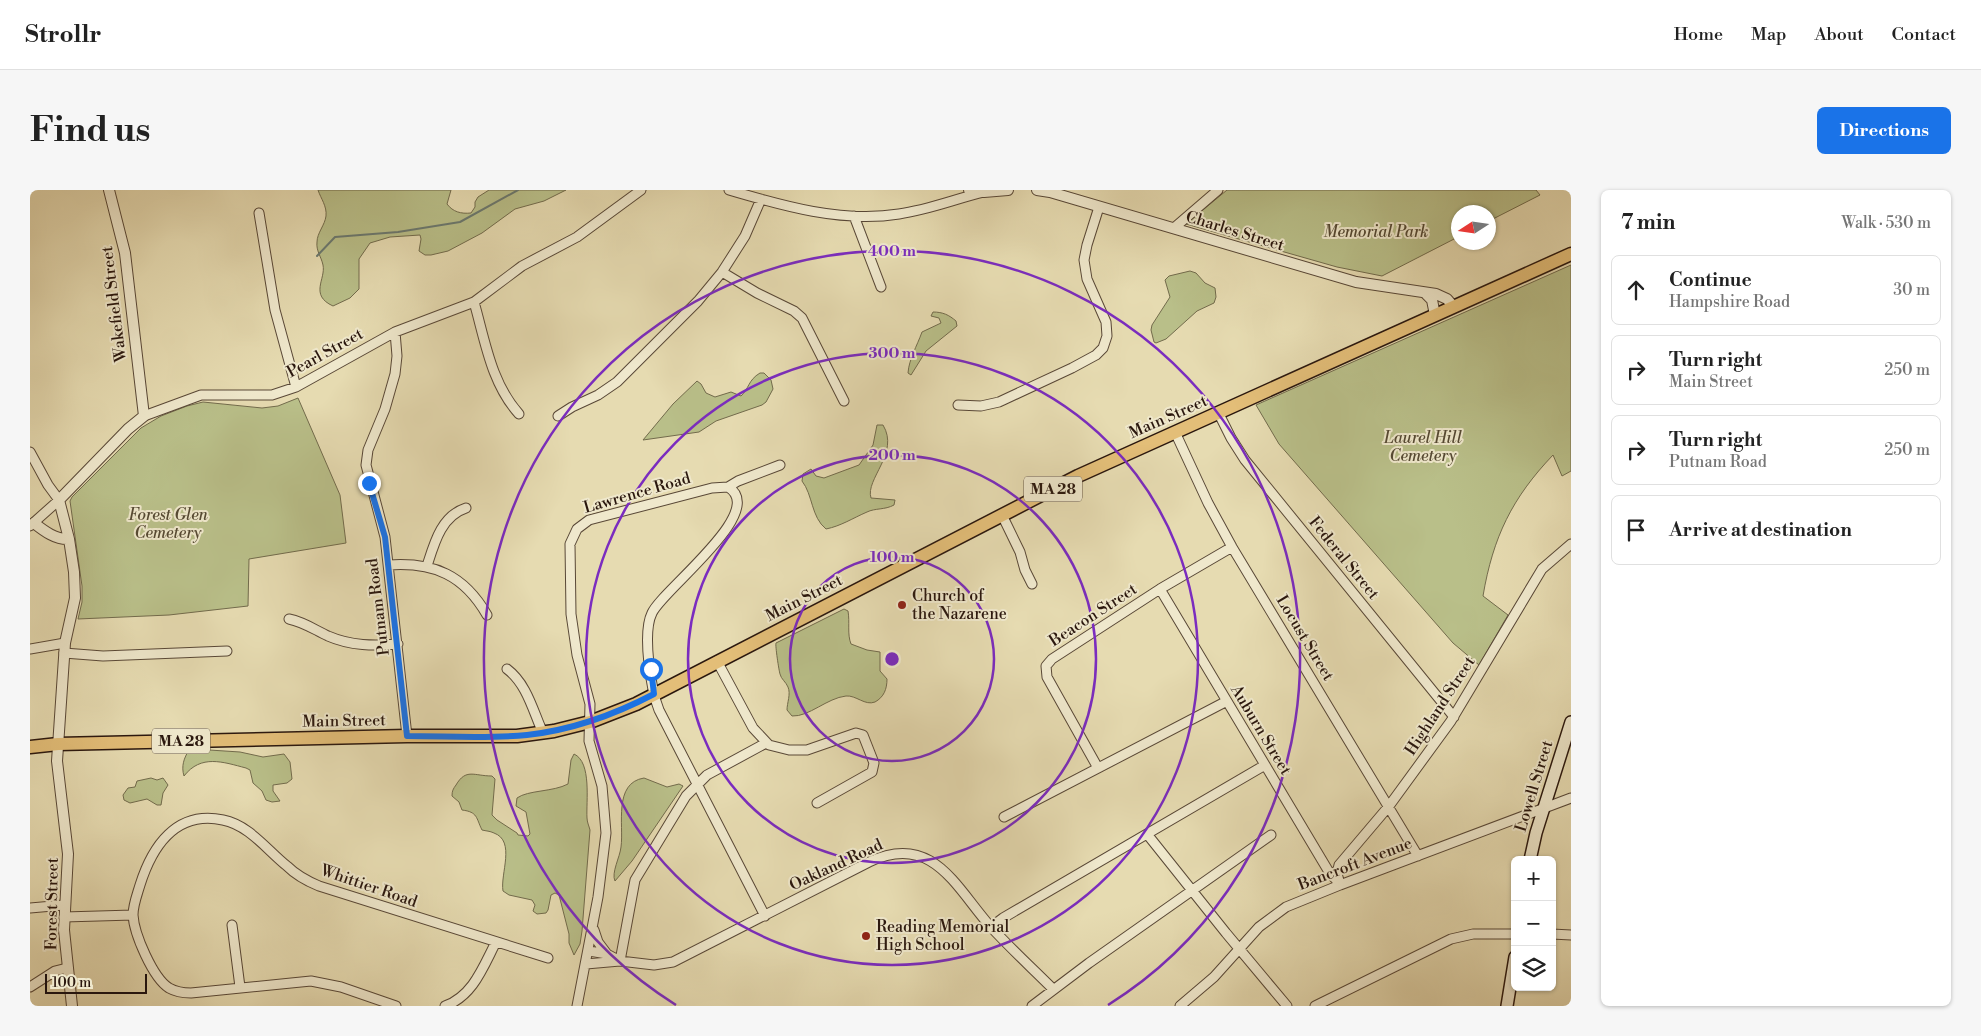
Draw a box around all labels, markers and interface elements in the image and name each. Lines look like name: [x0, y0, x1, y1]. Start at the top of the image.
text: Strollr: [25, 20, 101, 50]
text: Home: [1674, 23, 1723, 46]
text: Map: [1751, 23, 1787, 46]
text: About: [1815, 23, 1864, 46]
text: Contact: [1892, 23, 1956, 46]
button: Directions: [1817, 107, 1951, 154]
text: Find us: [30, 109, 150, 152]
north arrow: [1451, 205, 1496, 250]
street label: Charles Street: [1183, 207, 1287, 256]
text: 7 min: [1621, 210, 1675, 236]
text: Walk · 530 m: [1842, 213, 1931, 233]
park label: Memorial Park: [1323, 222, 1429, 242]
text: 400 m: [868, 242, 916, 261]
street label: Wakefield Street: [97, 245, 131, 364]
text: Continue: [1669, 268, 1752, 292]
icon: ahead: [1622, 276, 1650, 304]
text: 30 m: [1893, 280, 1930, 300]
text: Hampshire Road: [1669, 292, 1790, 312]
street label: Pearl Street: [283, 324, 367, 382]
text: 300 m: [869, 344, 916, 363]
text: Turn right: [1669, 348, 1762, 372]
icon: right: [1622, 356, 1650, 384]
text: 250 m: [1884, 360, 1930, 380]
text: Main Street: [1669, 372, 1753, 392]
street label: Main Street: [1126, 391, 1211, 443]
park label: Laurel Hill Cemetery: [1383, 428, 1463, 466]
text: Turn right: [1669, 428, 1762, 452]
icon: right: [1622, 436, 1650, 464]
text: 250 m: [1884, 440, 1930, 460]
text: 200 m: [868, 446, 916, 465]
text: Putnam Road: [1669, 452, 1767, 472]
street label: Lawrence Road: [581, 468, 693, 518]
route end: [358, 472, 381, 495]
road number: MA 28: [1024, 476, 1082, 502]
park label: Forest Glen Cemetery: [128, 505, 209, 543]
street label: Federal Street: [1304, 512, 1384, 604]
icon: arrive: [1622, 516, 1650, 544]
text: Arrive at destination: [1669, 518, 1852, 542]
text: 100 m: [870, 548, 915, 567]
street label: Putnam Road: [362, 557, 394, 657]
street label: Main Street: [762, 570, 846, 626]
street label: Beacon Street: [1044, 579, 1141, 651]
place label: Church of the Nazarene: [912, 586, 1007, 624]
street label: Locust Street: [1272, 592, 1339, 685]
marker: Church of the Nazarene: [896, 599, 908, 611]
centre of rings: [883, 650, 901, 668]
street label: Highland Street: [1401, 652, 1480, 759]
route start: [640, 658, 663, 681]
street label: Auburn Street: [1226, 680, 1296, 779]
street label: Main Street: [302, 710, 386, 732]
road number: MA 28: [152, 728, 210, 754]
street label: Lowell Street: [1511, 738, 1557, 834]
street label: Bancroft Avenue: [1294, 833, 1415, 895]
street label: Oakland Road: [786, 835, 886, 895]
map controls: [1511, 856, 1556, 991]
button: +: [1511, 856, 1556, 901]
street label: Forest Street: [41, 857, 63, 951]
street label: Whittier Road: [317, 860, 420, 912]
button: −: [1511, 901, 1556, 946]
place label: Reading Memorial High School: [876, 917, 1009, 955]
marker: Reading Memorial High School: [860, 930, 872, 942]
button: layers: [1511, 946, 1556, 991]
scale bar: [45, 971, 148, 994]
text: 100 m: [52, 974, 91, 992]

